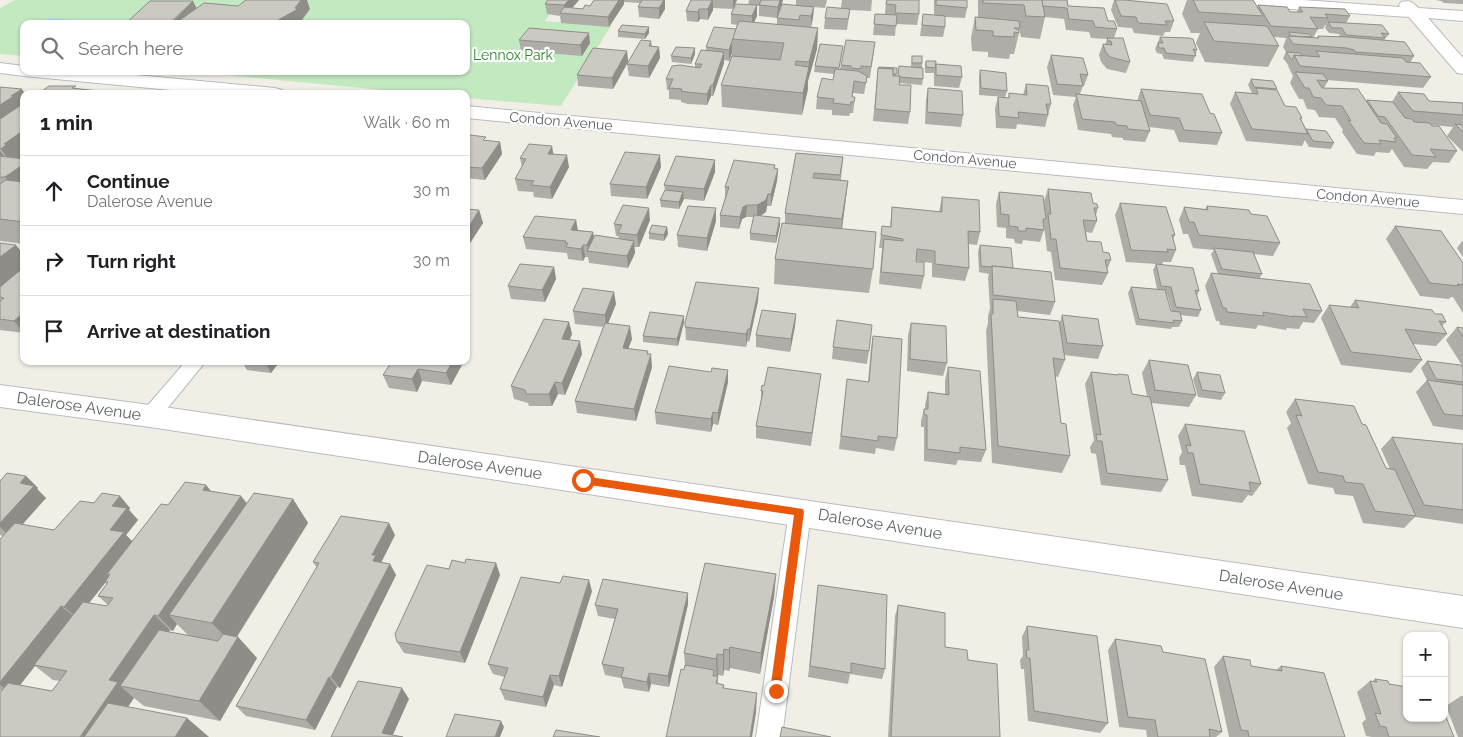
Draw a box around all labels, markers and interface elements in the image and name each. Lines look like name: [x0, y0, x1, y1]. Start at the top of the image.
search box: [20, 20, 470, 75]
icon: search: [38, 34, 66, 62]
text: Search here: [78, 37, 184, 59]
park label: Lennox Park: [473, 47, 553, 63]
street label: Condon Avenue: [509, 109, 613, 133]
text: 1 min: [40, 110, 93, 135]
text: Walk · 60 m: [363, 113, 450, 132]
street label: Condon Avenue: [913, 147, 1017, 171]
text: Continue: [87, 170, 170, 192]
icon: ahead: [40, 177, 68, 205]
text: 30 m: [413, 181, 450, 200]
street label: Condon Avenue: [1316, 186, 1420, 210]
text: Dalerose Avenue: [87, 192, 213, 211]
icon: right: [40, 247, 68, 275]
text: Turn right: [87, 250, 176, 272]
text: 30 m: [413, 251, 450, 270]
icon: arrive: [40, 317, 68, 345]
text: Arrive at destination: [87, 320, 271, 342]
street label: Dalerose Avenue: [15, 388, 143, 424]
street label: Dalerose Avenue: [416, 447, 544, 483]
route start: [572, 469, 595, 492]
street label: Dalerose Avenue: [816, 505, 944, 543]
street label: Dalerose Avenue: [1217, 566, 1345, 604]
map controls: [1403, 632, 1448, 722]
button: +: [1403, 632, 1448, 677]
button: −: [1403, 677, 1448, 722]
route end: [765, 680, 788, 703]

